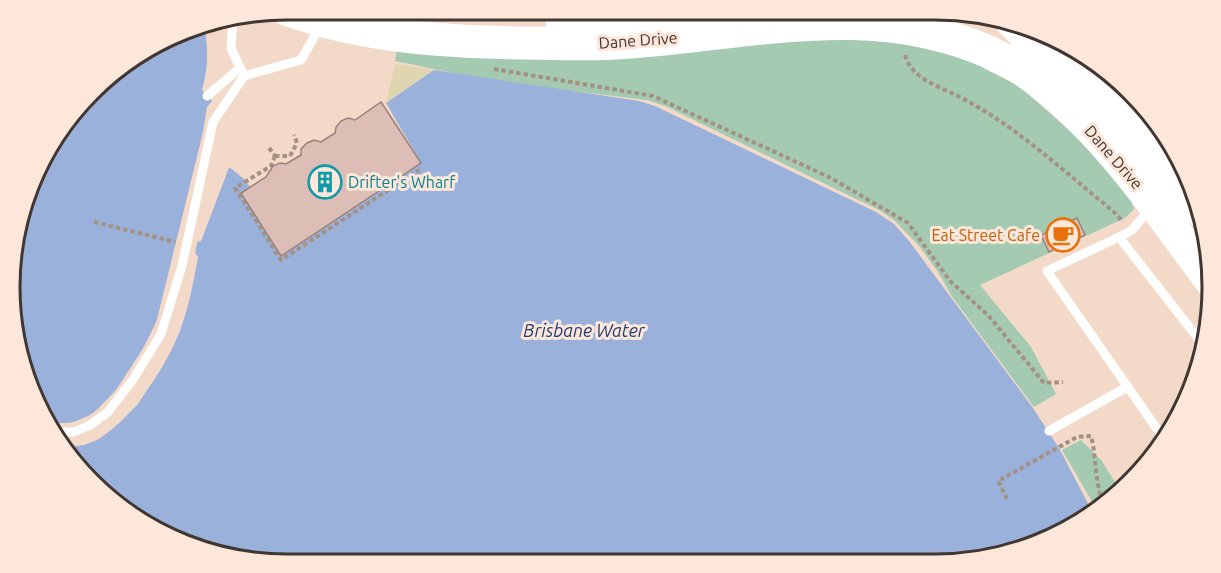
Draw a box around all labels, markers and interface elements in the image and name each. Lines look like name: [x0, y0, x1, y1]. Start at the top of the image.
street label: Dane Drive: [598, 28, 678, 52]
street label: Dane Drive: [1081, 121, 1147, 193]
building icon: Drifter's Wharf: [307, 164, 343, 200]
place label: Drifter's Wharf: [348, 173, 456, 191]
cafe icon: Eat Street Cafe: [1045, 217, 1081, 253]
place label: Eat Street Cafe: [932, 226, 1040, 244]
water label: Brisbane Water: [523, 320, 646, 340]

